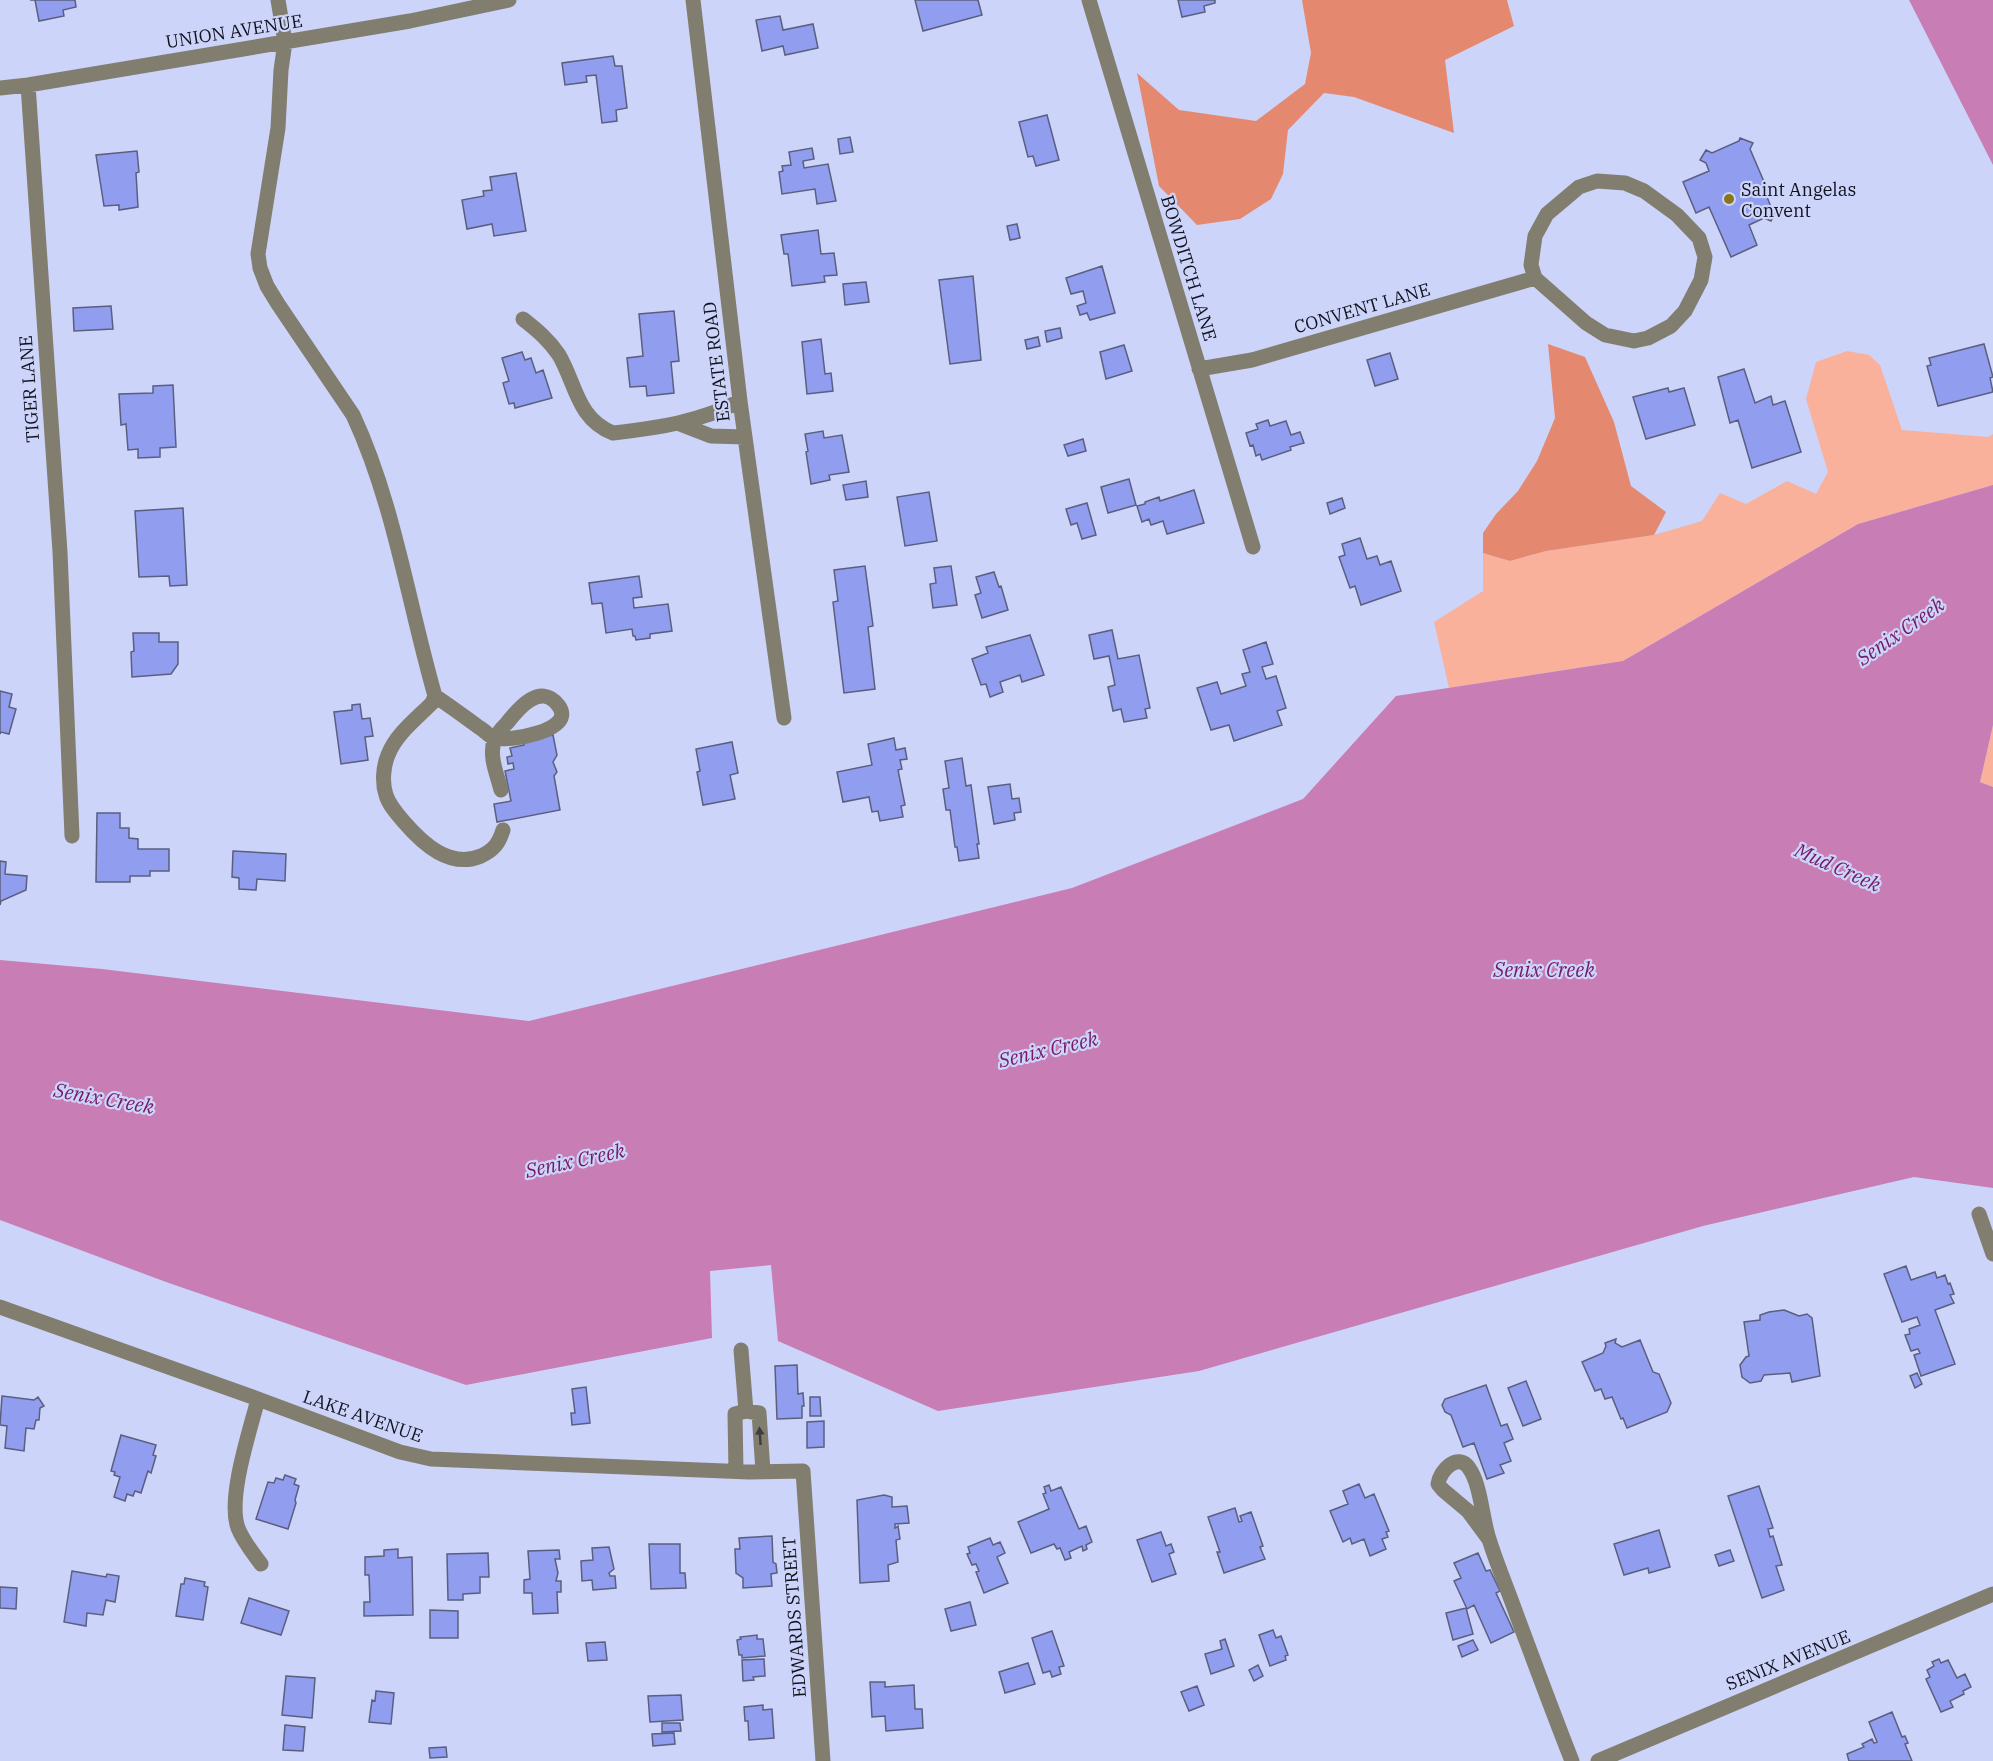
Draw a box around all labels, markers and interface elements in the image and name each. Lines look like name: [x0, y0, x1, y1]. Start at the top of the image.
street label: UNION AVENUE: [164, 9, 304, 53]
place label: Saint Angelas Convent: [1741, 178, 1856, 222]
street label: BOWDITCH LANE: [1156, 192, 1222, 344]
marker: Saint Angelas Convent: [1722, 192, 1736, 206]
street label: CONVENT LANE: [1291, 278, 1433, 338]
street label: ESTATE ROAD: [697, 301, 735, 423]
street label: TIGER LANE: [14, 335, 44, 443]
water label: Senix Creek: [1850, 591, 1950, 672]
water label: Mud Creek: [1790, 836, 1885, 898]
water label: Senix Creek: [1492, 956, 1595, 983]
water label: Senix Creek: [995, 1024, 1101, 1074]
water label: Senix Creek: [51, 1076, 157, 1120]
water label: Senix Creek: [522, 1136, 628, 1184]
street label: LAKE AVENUE: [300, 1385, 426, 1447]
one-way arrow: [756, 1426, 765, 1445]
street label: EDWARDS STREET: [777, 1535, 811, 1698]
street label: SENIX AVENUE: [1722, 1625, 1854, 1695]

